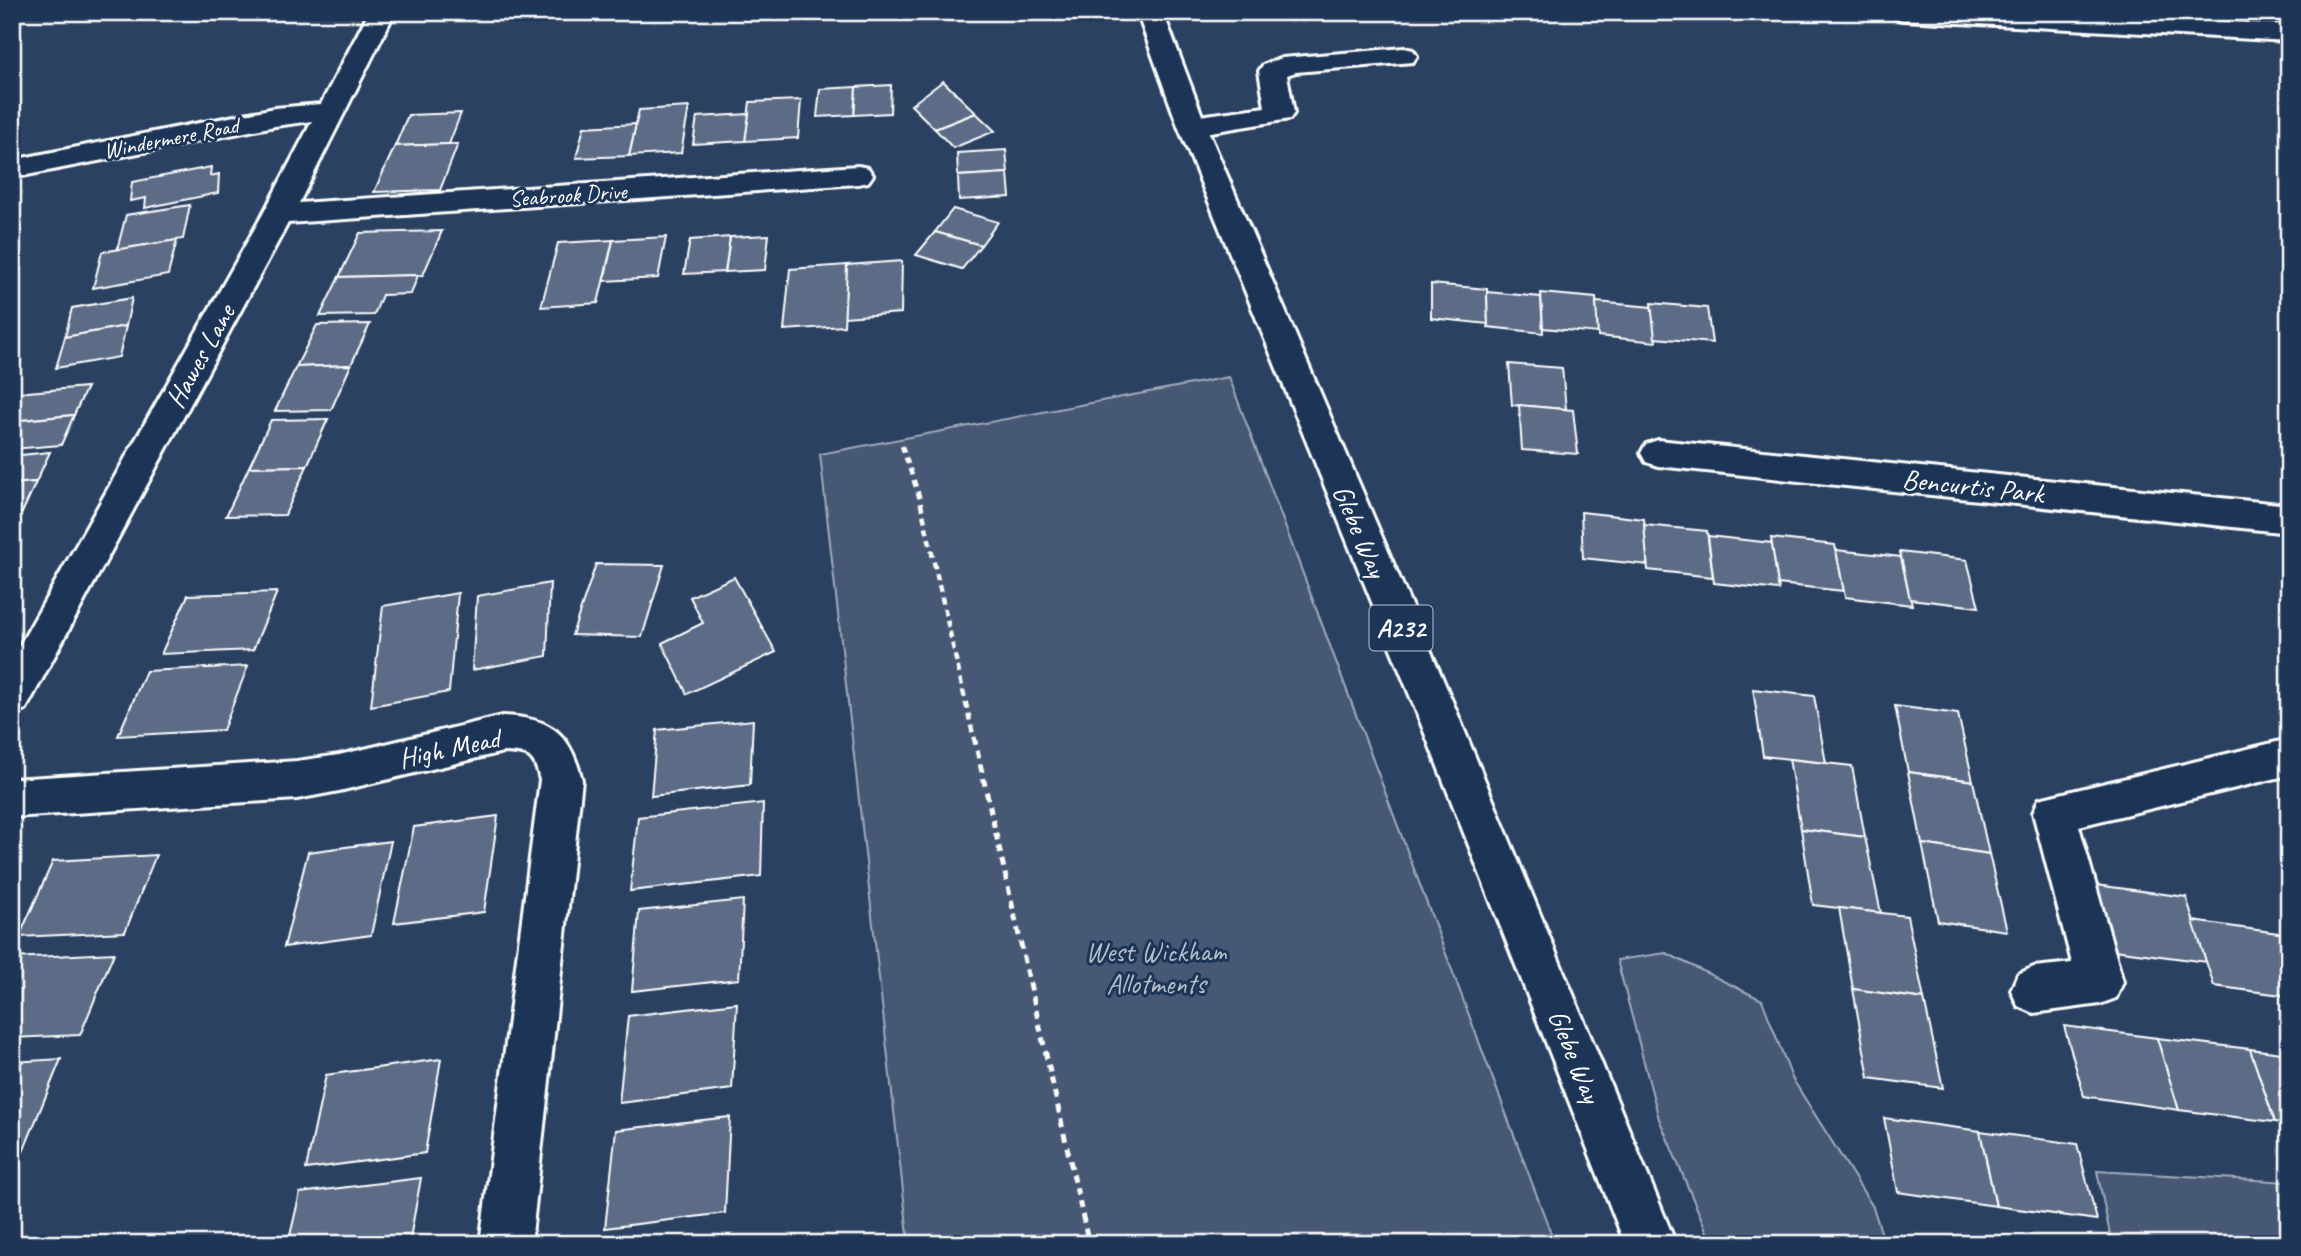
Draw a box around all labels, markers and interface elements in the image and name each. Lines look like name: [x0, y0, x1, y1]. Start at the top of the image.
street label: Windermere Road: [101, 110, 244, 165]
street label: Seabrook Drive: [509, 176, 629, 214]
street label: Hawes Lane: [157, 297, 244, 414]
street label: Bencurtis Park: [1901, 461, 2048, 511]
street label: Glebe Way: [1325, 480, 1396, 585]
road number: A232: [1370, 606, 1432, 650]
street label: High Mead: [395, 719, 507, 776]
park label: West Wickham Allotments: [1085, 934, 1228, 1001]
street label: Glebe Way: [1541, 1004, 1610, 1110]

